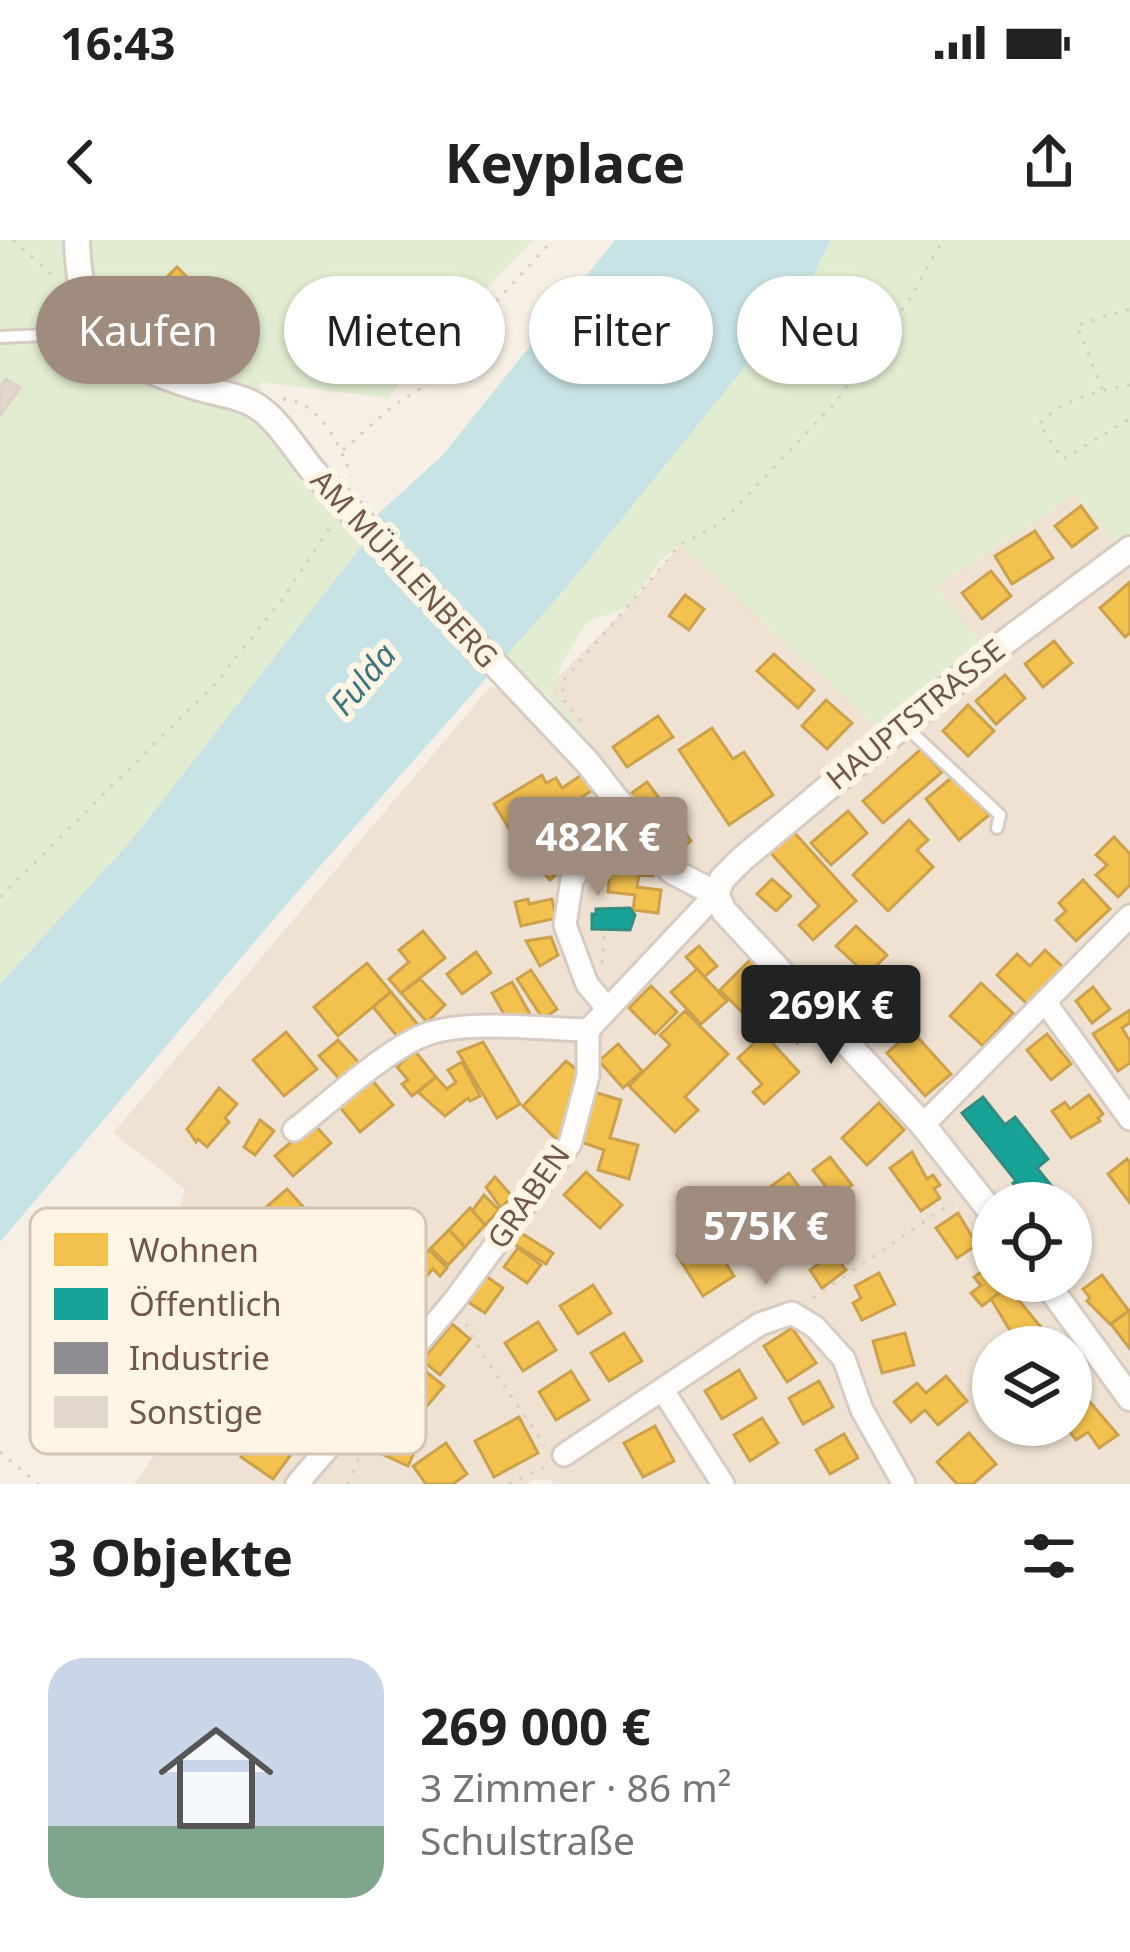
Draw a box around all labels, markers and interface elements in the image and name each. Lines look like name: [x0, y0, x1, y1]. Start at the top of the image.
text: 16:43: [60, 12, 176, 73]
text: Keyplace: [445, 125, 685, 199]
icon: back: [48, 129, 114, 195]
icon: share: [1016, 129, 1082, 195]
chip: Kaufen: [36, 276, 260, 384]
chip: Mieten: [284, 276, 505, 384]
chip: Filter: [529, 276, 713, 384]
chip: Neu: [737, 276, 902, 384]
street label: AM MÜHLENBERG: [302, 460, 508, 676]
street label: HAUPTSTRASSE: [817, 629, 1013, 799]
water label: Fulda: [319, 633, 406, 724]
pin: 482K €: [500, 797, 696, 899]
text: 482K €: [535, 809, 661, 862]
pin: 269K €: [733, 965, 929, 1067]
text: 269K €: [768, 977, 894, 1030]
street label: GRABEN: [477, 1136, 579, 1256]
map controls: [972, 1182, 1092, 1446]
button: locate: [972, 1182, 1092, 1302]
pin: 575K €: [668, 1186, 864, 1288]
text: 575K €: [703, 1198, 829, 1251]
legend: [30, 1208, 426, 1454]
text: Wohnen: [129, 1227, 259, 1272]
text: Öffentlich: [129, 1281, 282, 1326]
button: layers: [972, 1326, 1092, 1446]
text: Industrie: [129, 1335, 270, 1380]
text: Sonstige: [129, 1389, 263, 1434]
text: 3 Objekte: [48, 1521, 293, 1591]
icon: filters: [1016, 1523, 1082, 1589]
text: 269 000 €: [420, 1690, 651, 1760]
icon: home: [144, 1706, 288, 1850]
text: 3 Zimmer · 86 m²: [420, 1760, 731, 1813]
text: Schulstraße: [420, 1813, 635, 1866]

